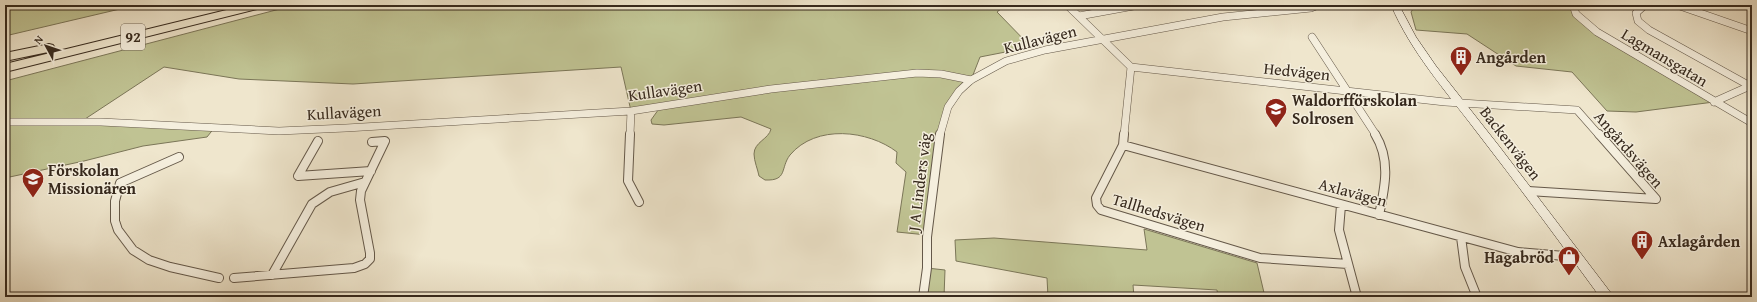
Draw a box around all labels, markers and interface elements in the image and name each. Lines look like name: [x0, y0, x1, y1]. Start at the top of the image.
street label: Kullavägen: [1001, 18, 1079, 60]
street label: Lagmansgatan: [1617, 22, 1713, 92]
road number: 92: [121, 24, 145, 50]
north arrow: [26, 26, 66, 66]
text: N: [30, 31, 47, 48]
building icon: Angården: [1448, 44, 1474, 77]
place label: Angården: [1476, 45, 1547, 69]
street label: Hedvägen: [1263, 56, 1331, 86]
street label: Kullavägen: [626, 73, 704, 107]
place label: Waldorfförskolan Solrosen: [1292, 88, 1418, 130]
school or university icon: Waldorfförskolan Solrosen: [1263, 96, 1289, 129]
street label: Kullavägen: [306, 98, 382, 126]
street label: Backenvägen: [1475, 101, 1547, 185]
street label: Angårdsvägen: [1589, 105, 1669, 193]
street label: J A Linders väg: [901, 131, 937, 235]
place label: Förskolan Missionären: [48, 158, 137, 200]
school or university icon: Förskolan Missionären: [20, 166, 46, 199]
street label: Axlavägen: [1316, 171, 1390, 213]
street label: Tallhedsvägen: [1109, 186, 1209, 238]
building icon: Axlagården: [1629, 228, 1655, 261]
place label: Axlagården: [1658, 229, 1741, 253]
shop icon: Hagabröd: [1556, 244, 1582, 277]
place label: Hagabröd: [1484, 245, 1555, 269]

